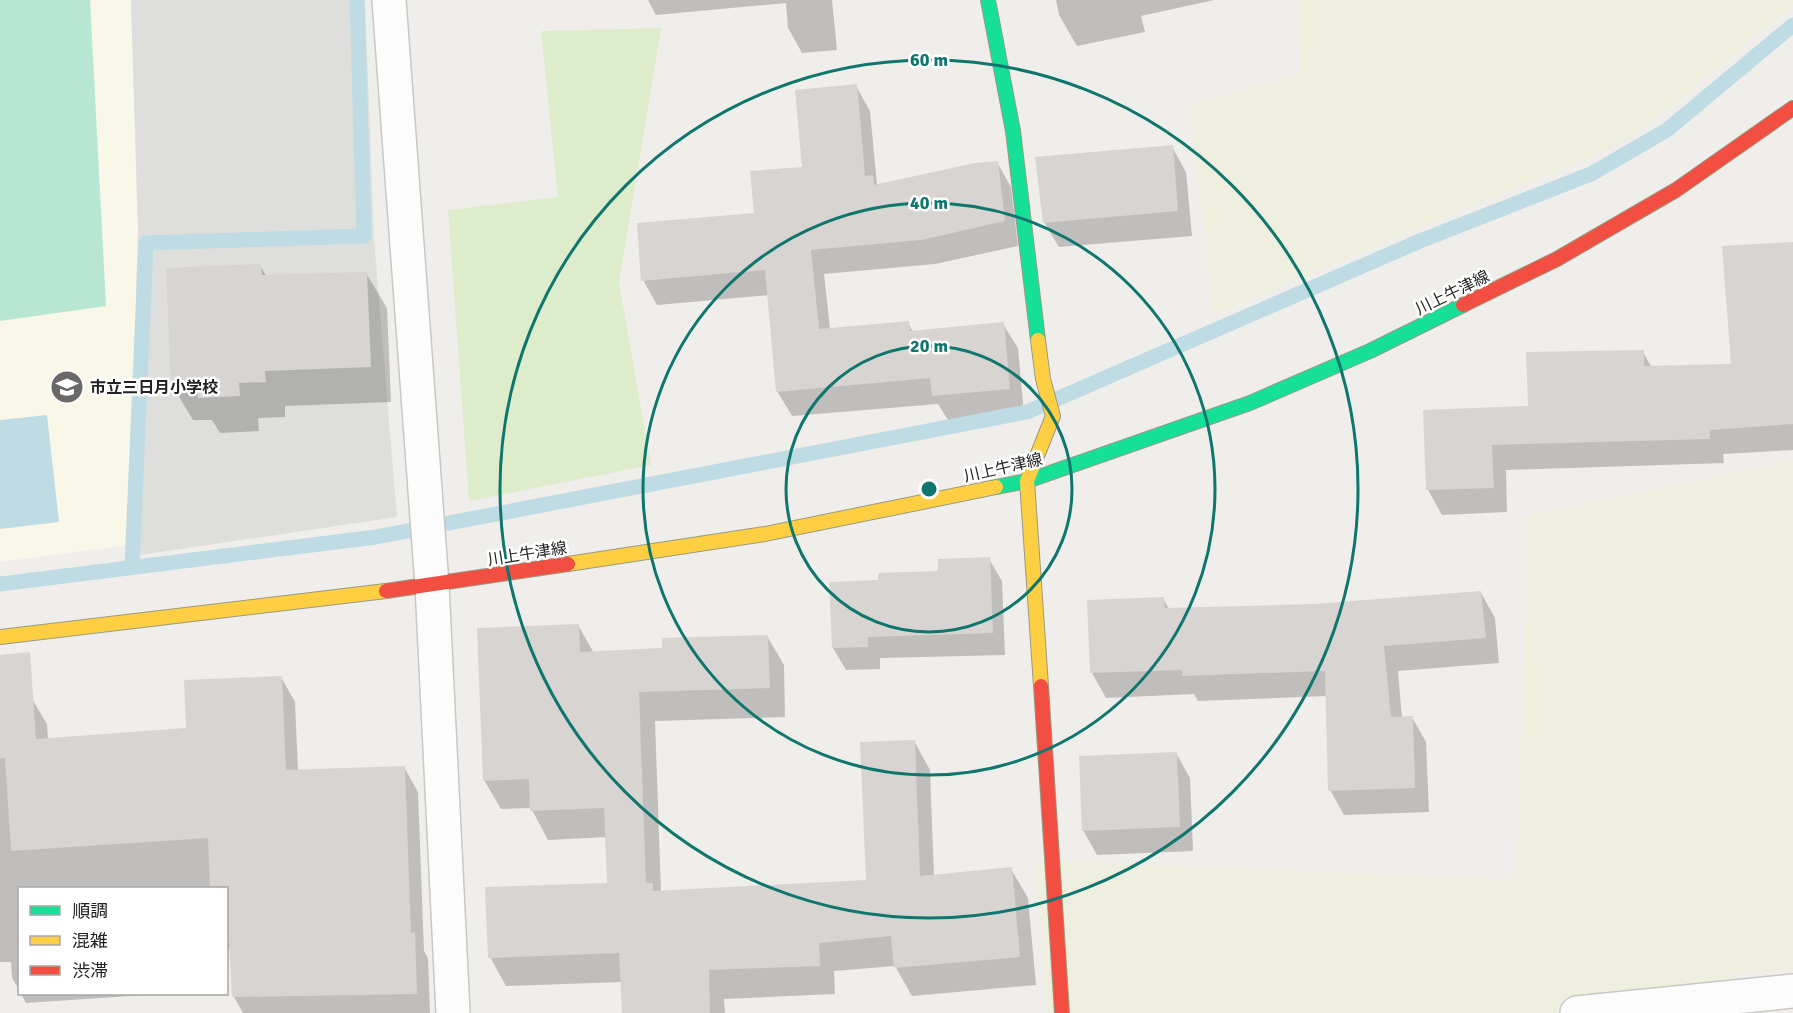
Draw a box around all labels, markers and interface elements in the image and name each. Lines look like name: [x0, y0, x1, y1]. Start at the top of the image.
text: 60 m: [910, 49, 948, 71]
text: 40 m: [910, 192, 948, 214]
street label: 川上牛津線: [1412, 266, 1493, 319]
text: 20 m: [910, 335, 948, 357]
school or university icon: 市立三日月小学校: [49, 369, 85, 405]
place label: 市立三日月小学校: [90, 378, 218, 398]
street label: 川上牛津線: [962, 449, 1044, 487]
centre of rings: [919, 479, 939, 499]
street label: 川上牛津線: [486, 538, 568, 570]
legend: [18, 887, 228, 995]
text: 順調: [72, 900, 108, 922]
text: 混雑: [72, 930, 108, 952]
text: 渋滞: [72, 960, 108, 982]

